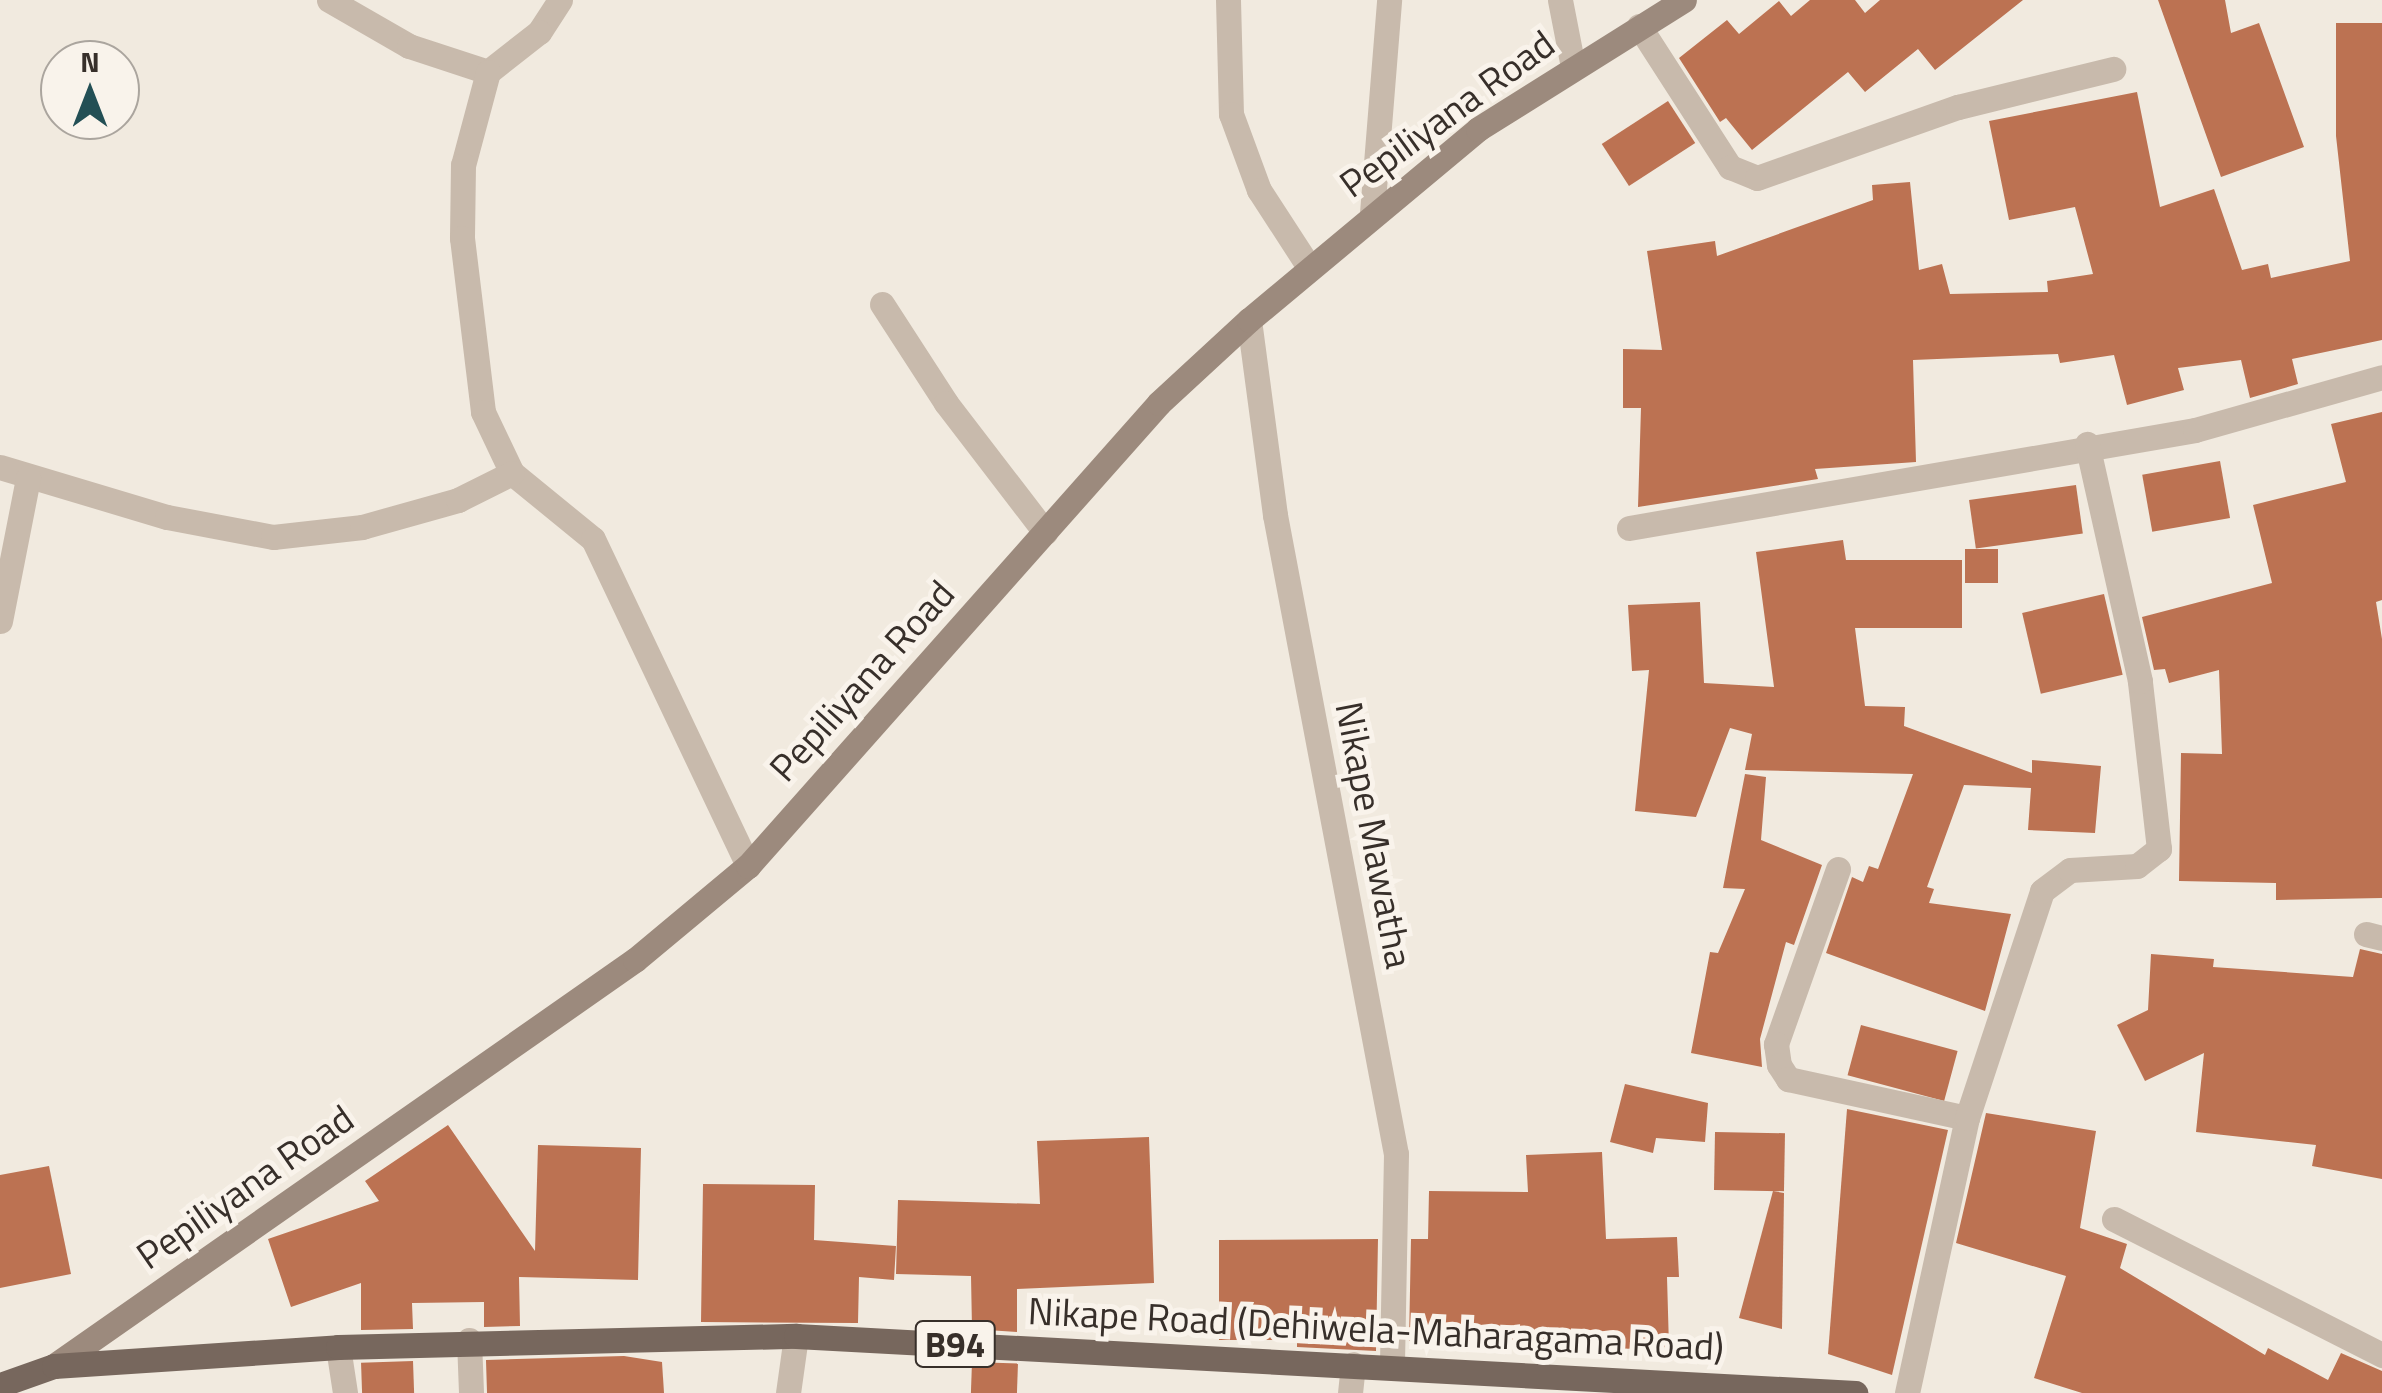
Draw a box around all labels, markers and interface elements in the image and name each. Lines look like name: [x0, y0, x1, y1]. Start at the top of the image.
street label: Pepiliyana Road: [1331, 21, 1563, 207]
north arrow: [40, 40, 140, 140]
text: N: [80, 40, 100, 83]
street label: Pepiliyana Road: [760, 571, 964, 791]
street label: Nikape Mawatha: [1326, 698, 1422, 972]
street label: Pepiliyana Road: [128, 1095, 362, 1279]
street label: Nikape Road (Dehiwela-Maharagama Road): [1027, 1288, 1725, 1370]
road number: B94: [912, 1314, 998, 1374]

